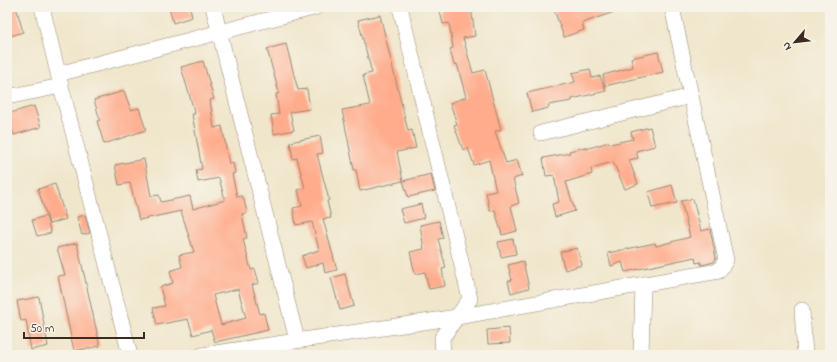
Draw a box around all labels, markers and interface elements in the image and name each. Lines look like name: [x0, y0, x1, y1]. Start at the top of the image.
north arrow: [775, 22, 815, 62]
text: N: [778, 39, 796, 53]
scale bar: [24, 314, 144, 340]
text: 50 m: [30, 320, 54, 338]

